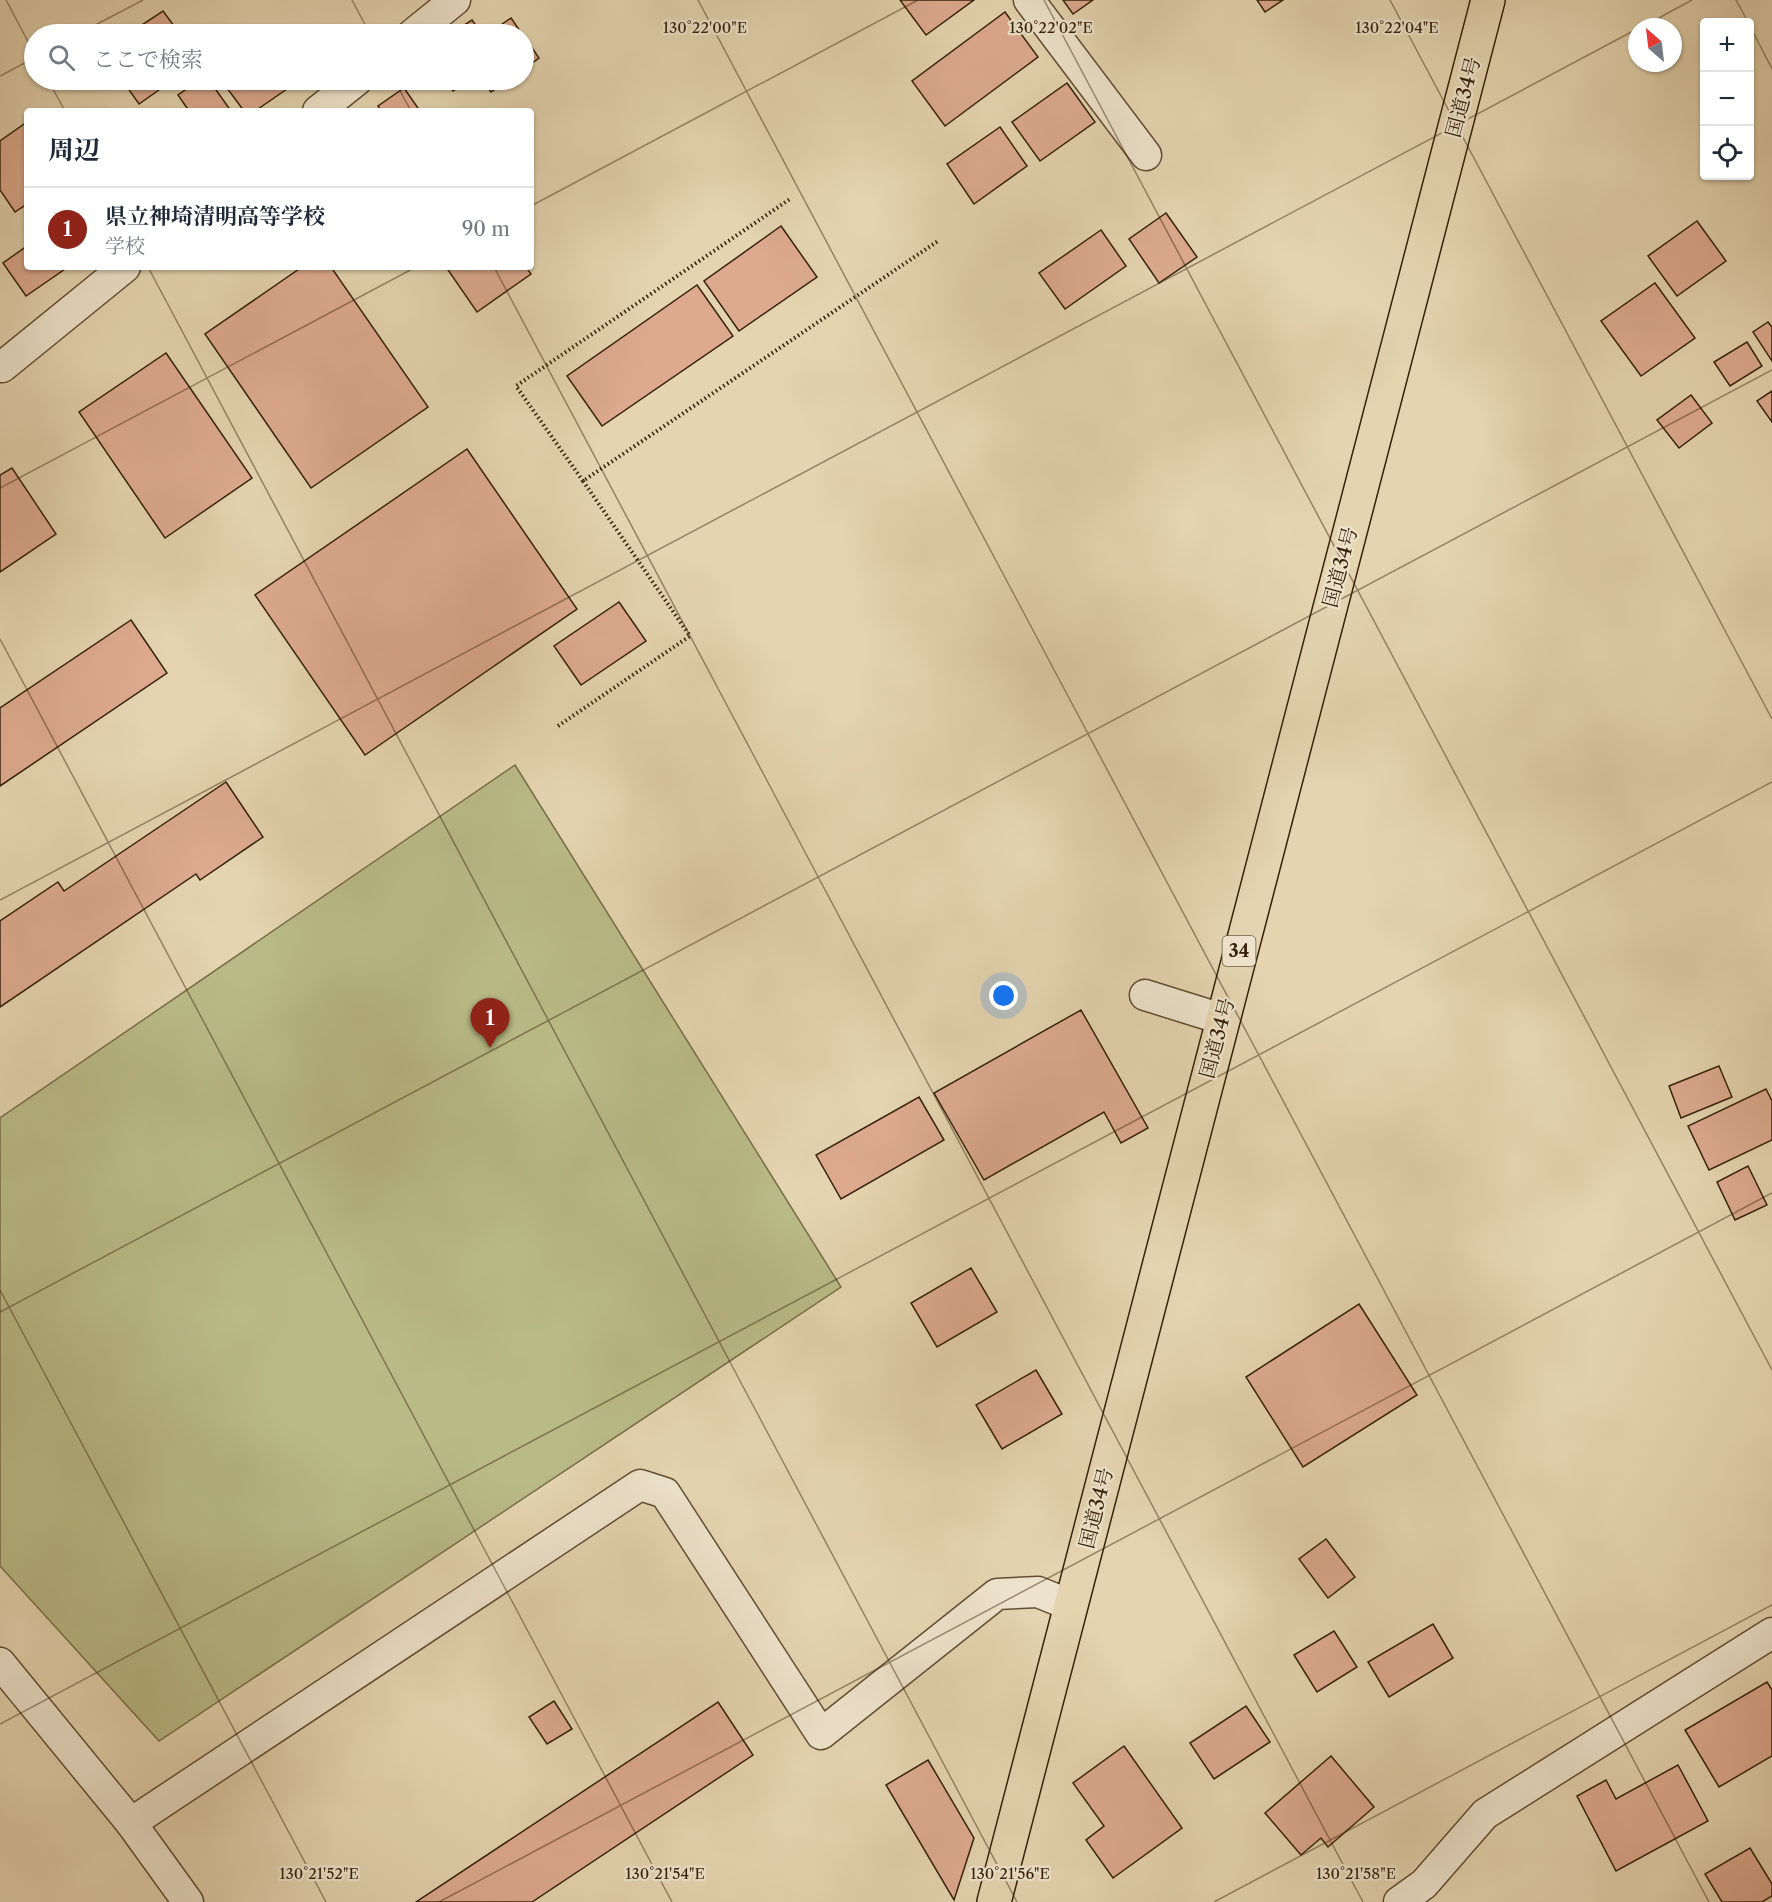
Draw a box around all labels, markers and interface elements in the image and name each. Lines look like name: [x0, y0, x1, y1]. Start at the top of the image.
text: 130°22'00"E: [663, 18, 747, 37]
text: 130°22'02"E: [1009, 18, 1093, 37]
text: 130°22'04"E: [1355, 18, 1439, 37]
north arrow: [1628, 18, 1682, 72]
map controls: [1700, 18, 1754, 180]
button: +: [1700, 18, 1754, 72]
search box: [24, 24, 534, 90]
icon: search: [45, 41, 78, 74]
text: ここで検索: [93, 46, 203, 73]
street label: 国道34号: [1441, 54, 1485, 140]
button: −: [1700, 72, 1754, 126]
button: locate: [1700, 126, 1754, 180]
text: 周辺: [48, 134, 100, 166]
text: 県立神埼清明高等学校: [105, 203, 325, 230]
text: 1: [63, 217, 72, 241]
text: 90 m: [462, 217, 510, 241]
text: 学校: [105, 234, 145, 258]
street label: 国道34号: [1318, 524, 1362, 610]
road number: 34: [1222, 936, 1256, 966]
your location: [989, 981, 1018, 1010]
street label: 国道34号: [1195, 995, 1239, 1081]
pin: 1: [470, 998, 510, 1048]
street label: 国道34号: [1074, 1465, 1118, 1551]
text: 130°21'52"E: [279, 1864, 359, 1883]
text: 130°21'54"E: [625, 1864, 705, 1883]
text: 130°21'56"E: [970, 1864, 1050, 1883]
text: 130°21'58"E: [1316, 1864, 1396, 1883]

